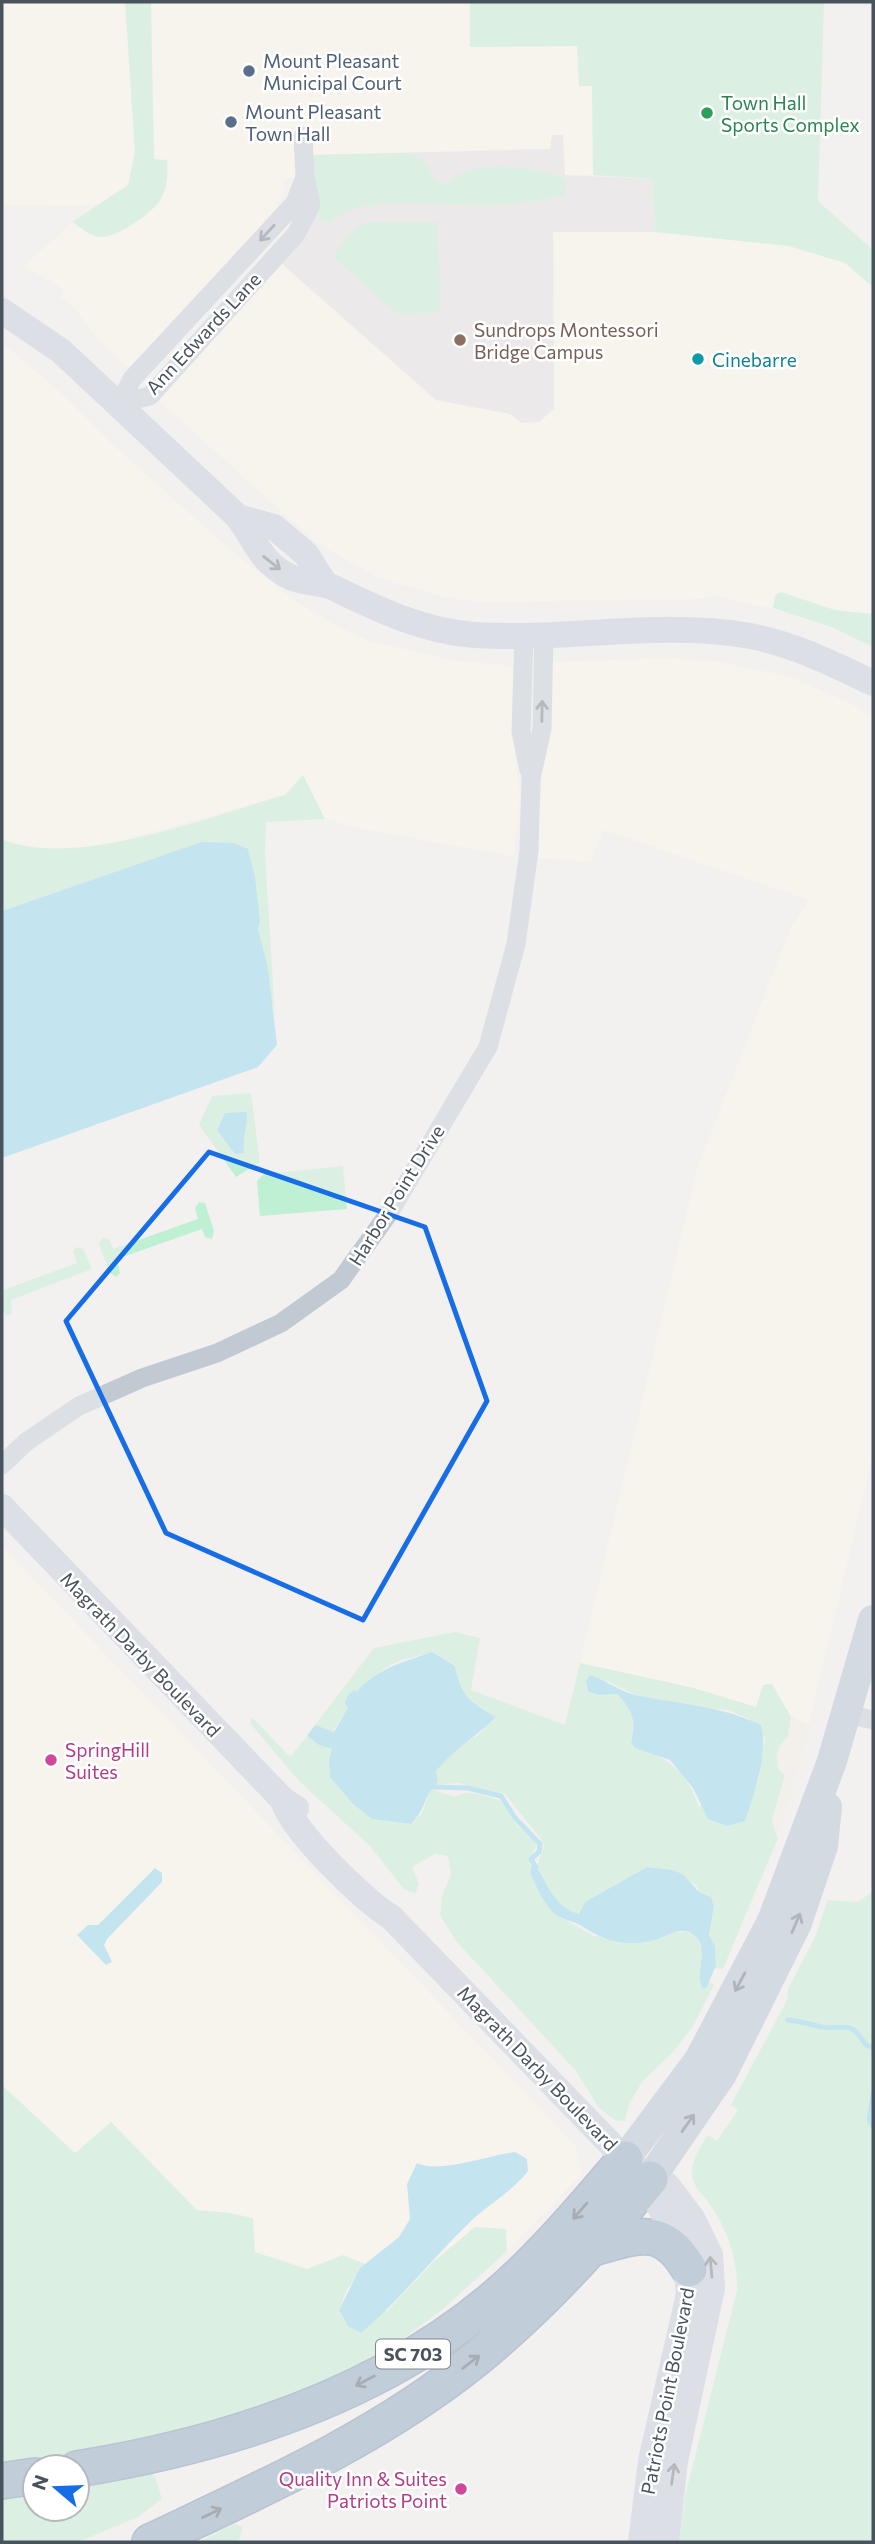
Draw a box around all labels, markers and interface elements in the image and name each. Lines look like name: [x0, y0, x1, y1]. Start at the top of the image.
place label: Mount Pleasant Municipal Court: [263, 49, 402, 94]
marker: Mount Pleasant Municipal Court: [241, 63, 257, 79]
place label: Town Hall Sports Complex: [721, 91, 860, 136]
place label: Mount Pleasant Town Hall: [245, 100, 382, 145]
marker: Town Hall Sports Complex: [699, 105, 715, 121]
marker: Mount Pleasant Town Hall: [223, 114, 239, 130]
one-way arrow: [259, 224, 275, 242]
street label: Ann Edwards Lane: [141, 267, 265, 399]
place label: Sundrops Montessori Bridge Campus: [474, 318, 659, 363]
marker: Sundrops Montessori Bridge Campus: [452, 332, 468, 348]
place label: Cinebarre: [712, 348, 797, 371]
marker: Cinebarre: [690, 351, 706, 367]
one-way arrow: [262, 556, 280, 571]
one-way arrow: [535, 699, 549, 722]
street label: Harbor Point Drive: [343, 1120, 449, 1270]
street label: Magrath Darby Boulevard: [56, 1567, 226, 1741]
place label: SpringHill Suites: [65, 1738, 150, 1783]
marker: SpringHill Suites: [43, 1752, 59, 1768]
one-way arrow: [790, 1913, 803, 1935]
one-way arrow: [733, 1971, 747, 1992]
street label: Magrath Darby Boulevard: [453, 1981, 623, 2155]
one-way arrow: [681, 2114, 695, 2133]
one-way arrow: [573, 2201, 589, 2219]
one-way arrow: [704, 2257, 717, 2279]
street label: Patriots Point Boulevard: [636, 2286, 698, 2496]
road number: SC 703: [376, 2340, 450, 2368]
one-way arrow: [461, 2354, 480, 2369]
one-way arrow: [355, 2374, 376, 2388]
north arrow: [21, 2453, 91, 2523]
one-way arrow: [667, 2464, 680, 2486]
place label: Quality Inn & Suites Patriots Point: [279, 2467, 447, 2512]
text: N: [26, 2472, 53, 2493]
marker: Quality Inn & Suites Patriots Point: [453, 2481, 469, 2497]
one-way arrow: [200, 2506, 222, 2519]

